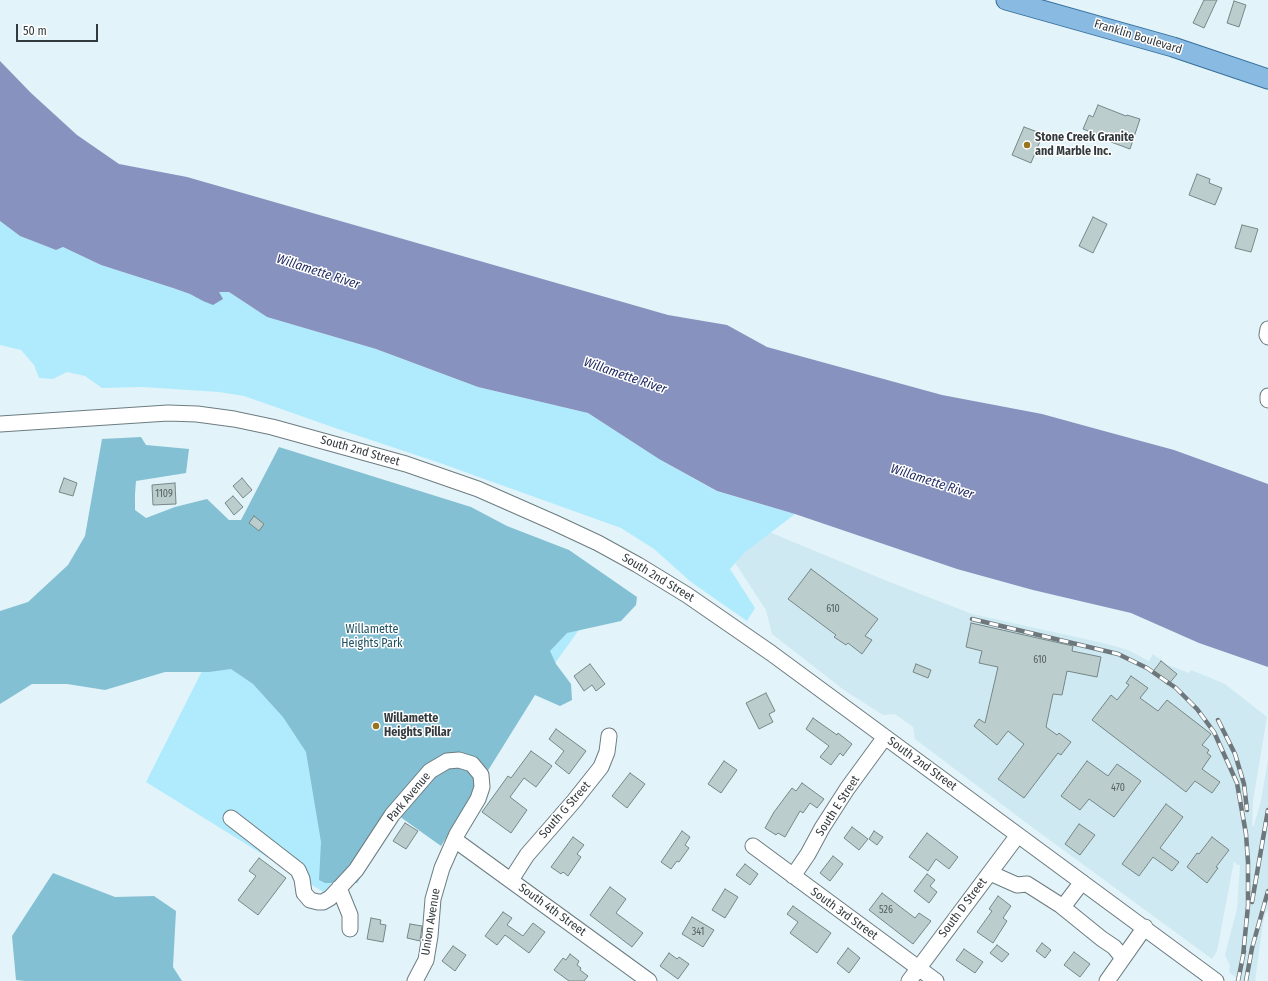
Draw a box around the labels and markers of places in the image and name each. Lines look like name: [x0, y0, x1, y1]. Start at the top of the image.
place label: Stone Creek Granite and Marble Inc.: [1035, 131, 1134, 159]
marker: Stone Creek Granite and Marble Inc.: [1022, 140, 1032, 150]
place label: Willamette Heights Pillar: [384, 712, 451, 740]
marker: Willamette Heights Pillar: [371, 721, 381, 731]

